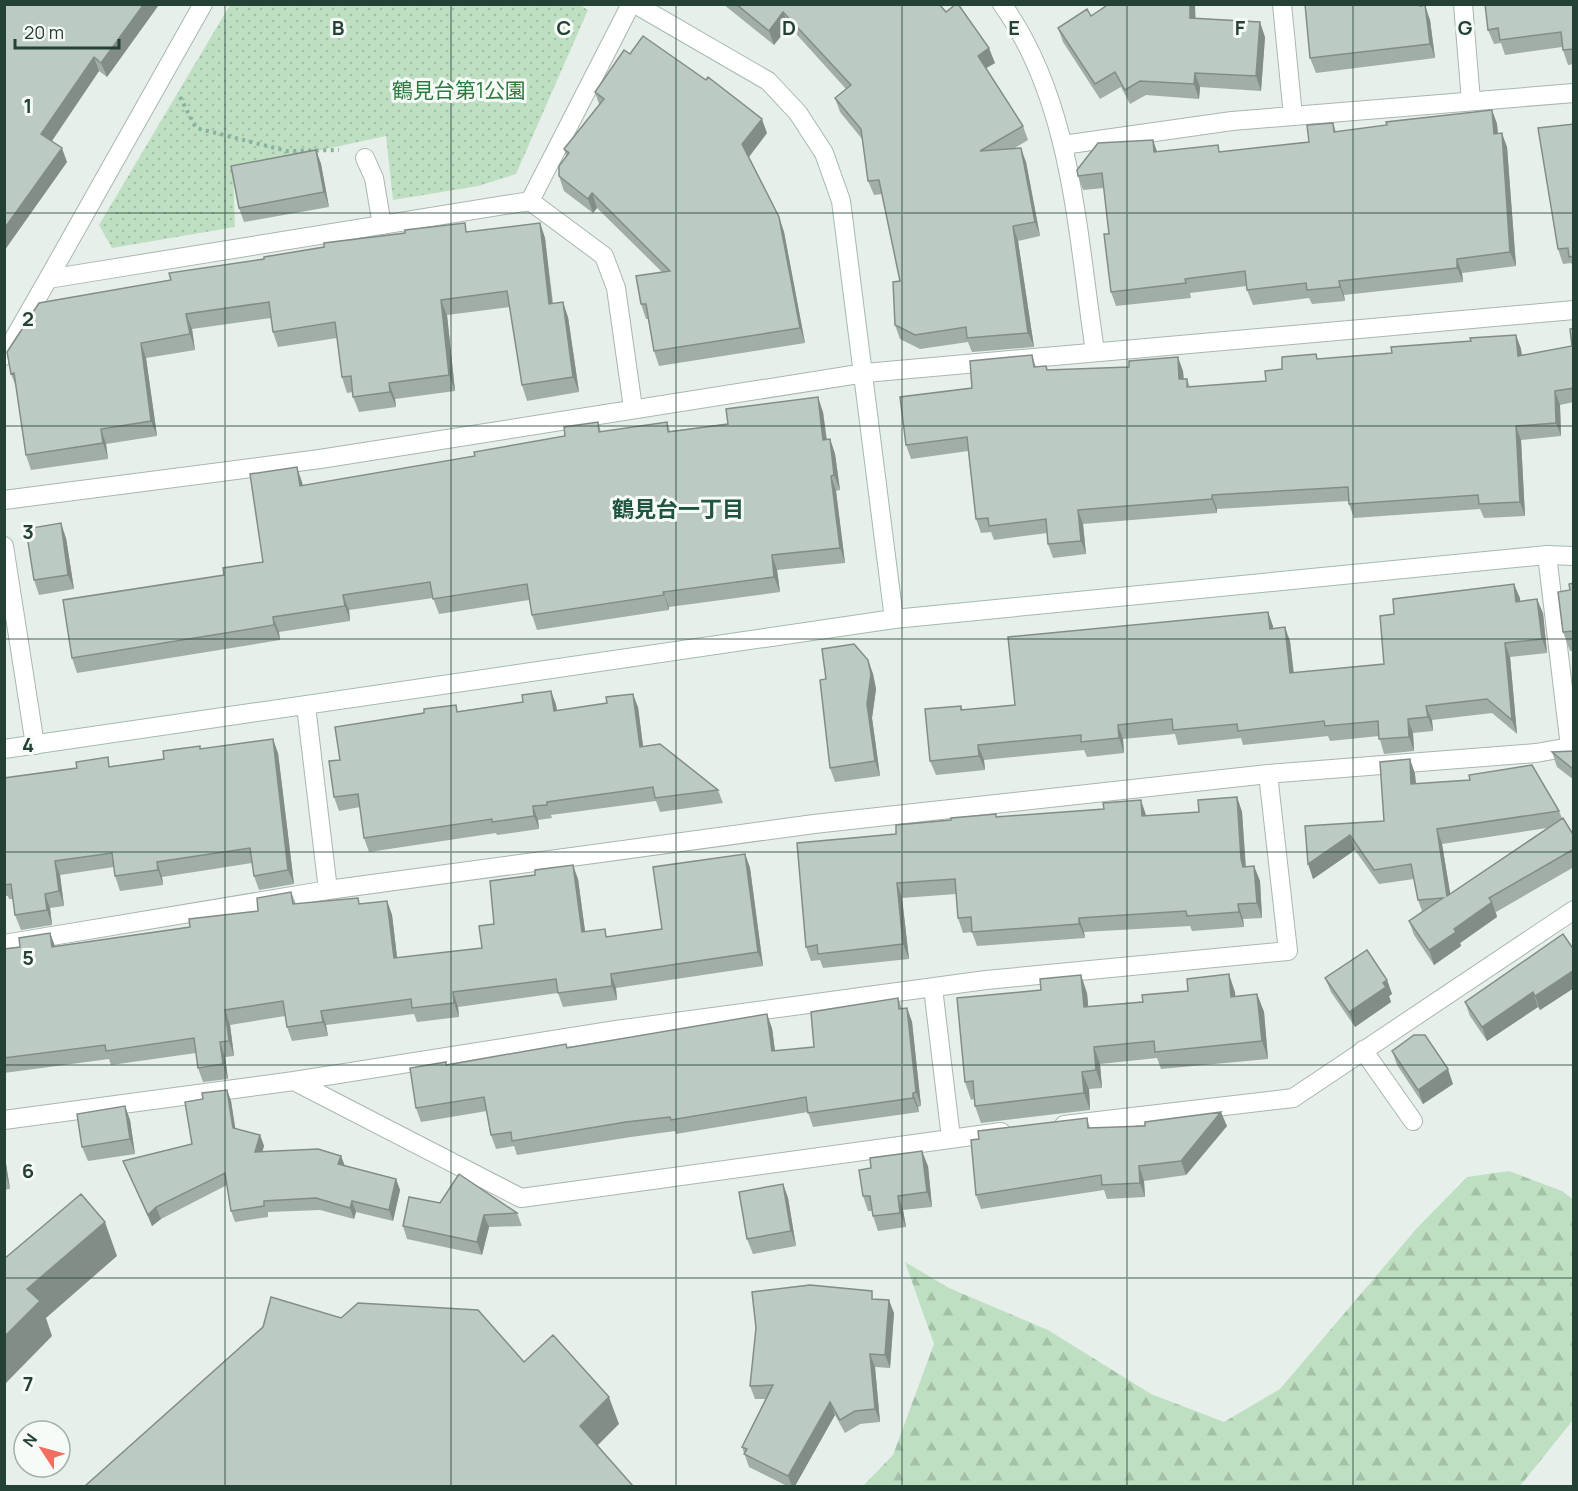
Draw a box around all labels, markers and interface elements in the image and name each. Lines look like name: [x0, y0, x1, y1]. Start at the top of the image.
scale bar: [15, 12, 118, 50]
text: B: [332, 14, 345, 41]
text: C: [557, 14, 571, 41]
text: D: [782, 14, 796, 41]
text: E: [1008, 14, 1020, 41]
text: F: [1235, 14, 1246, 41]
text: G: [1458, 14, 1473, 41]
text: 20 m: [24, 20, 64, 44]
park label: 鶴見台第1公園: [392, 76, 526, 104]
text: 1: [24, 92, 32, 119]
text: 2: [22, 305, 34, 332]
district label: 鶴見台一丁目: [612, 494, 744, 524]
text: 3: [22, 518, 34, 545]
text: 4: [22, 731, 34, 758]
text: 5: [22, 944, 34, 971]
text: 6: [22, 1157, 34, 1184]
text: 7: [23, 1370, 33, 1397]
north arrow: [12, 1419, 72, 1479]
text: N: [18, 1429, 42, 1451]

